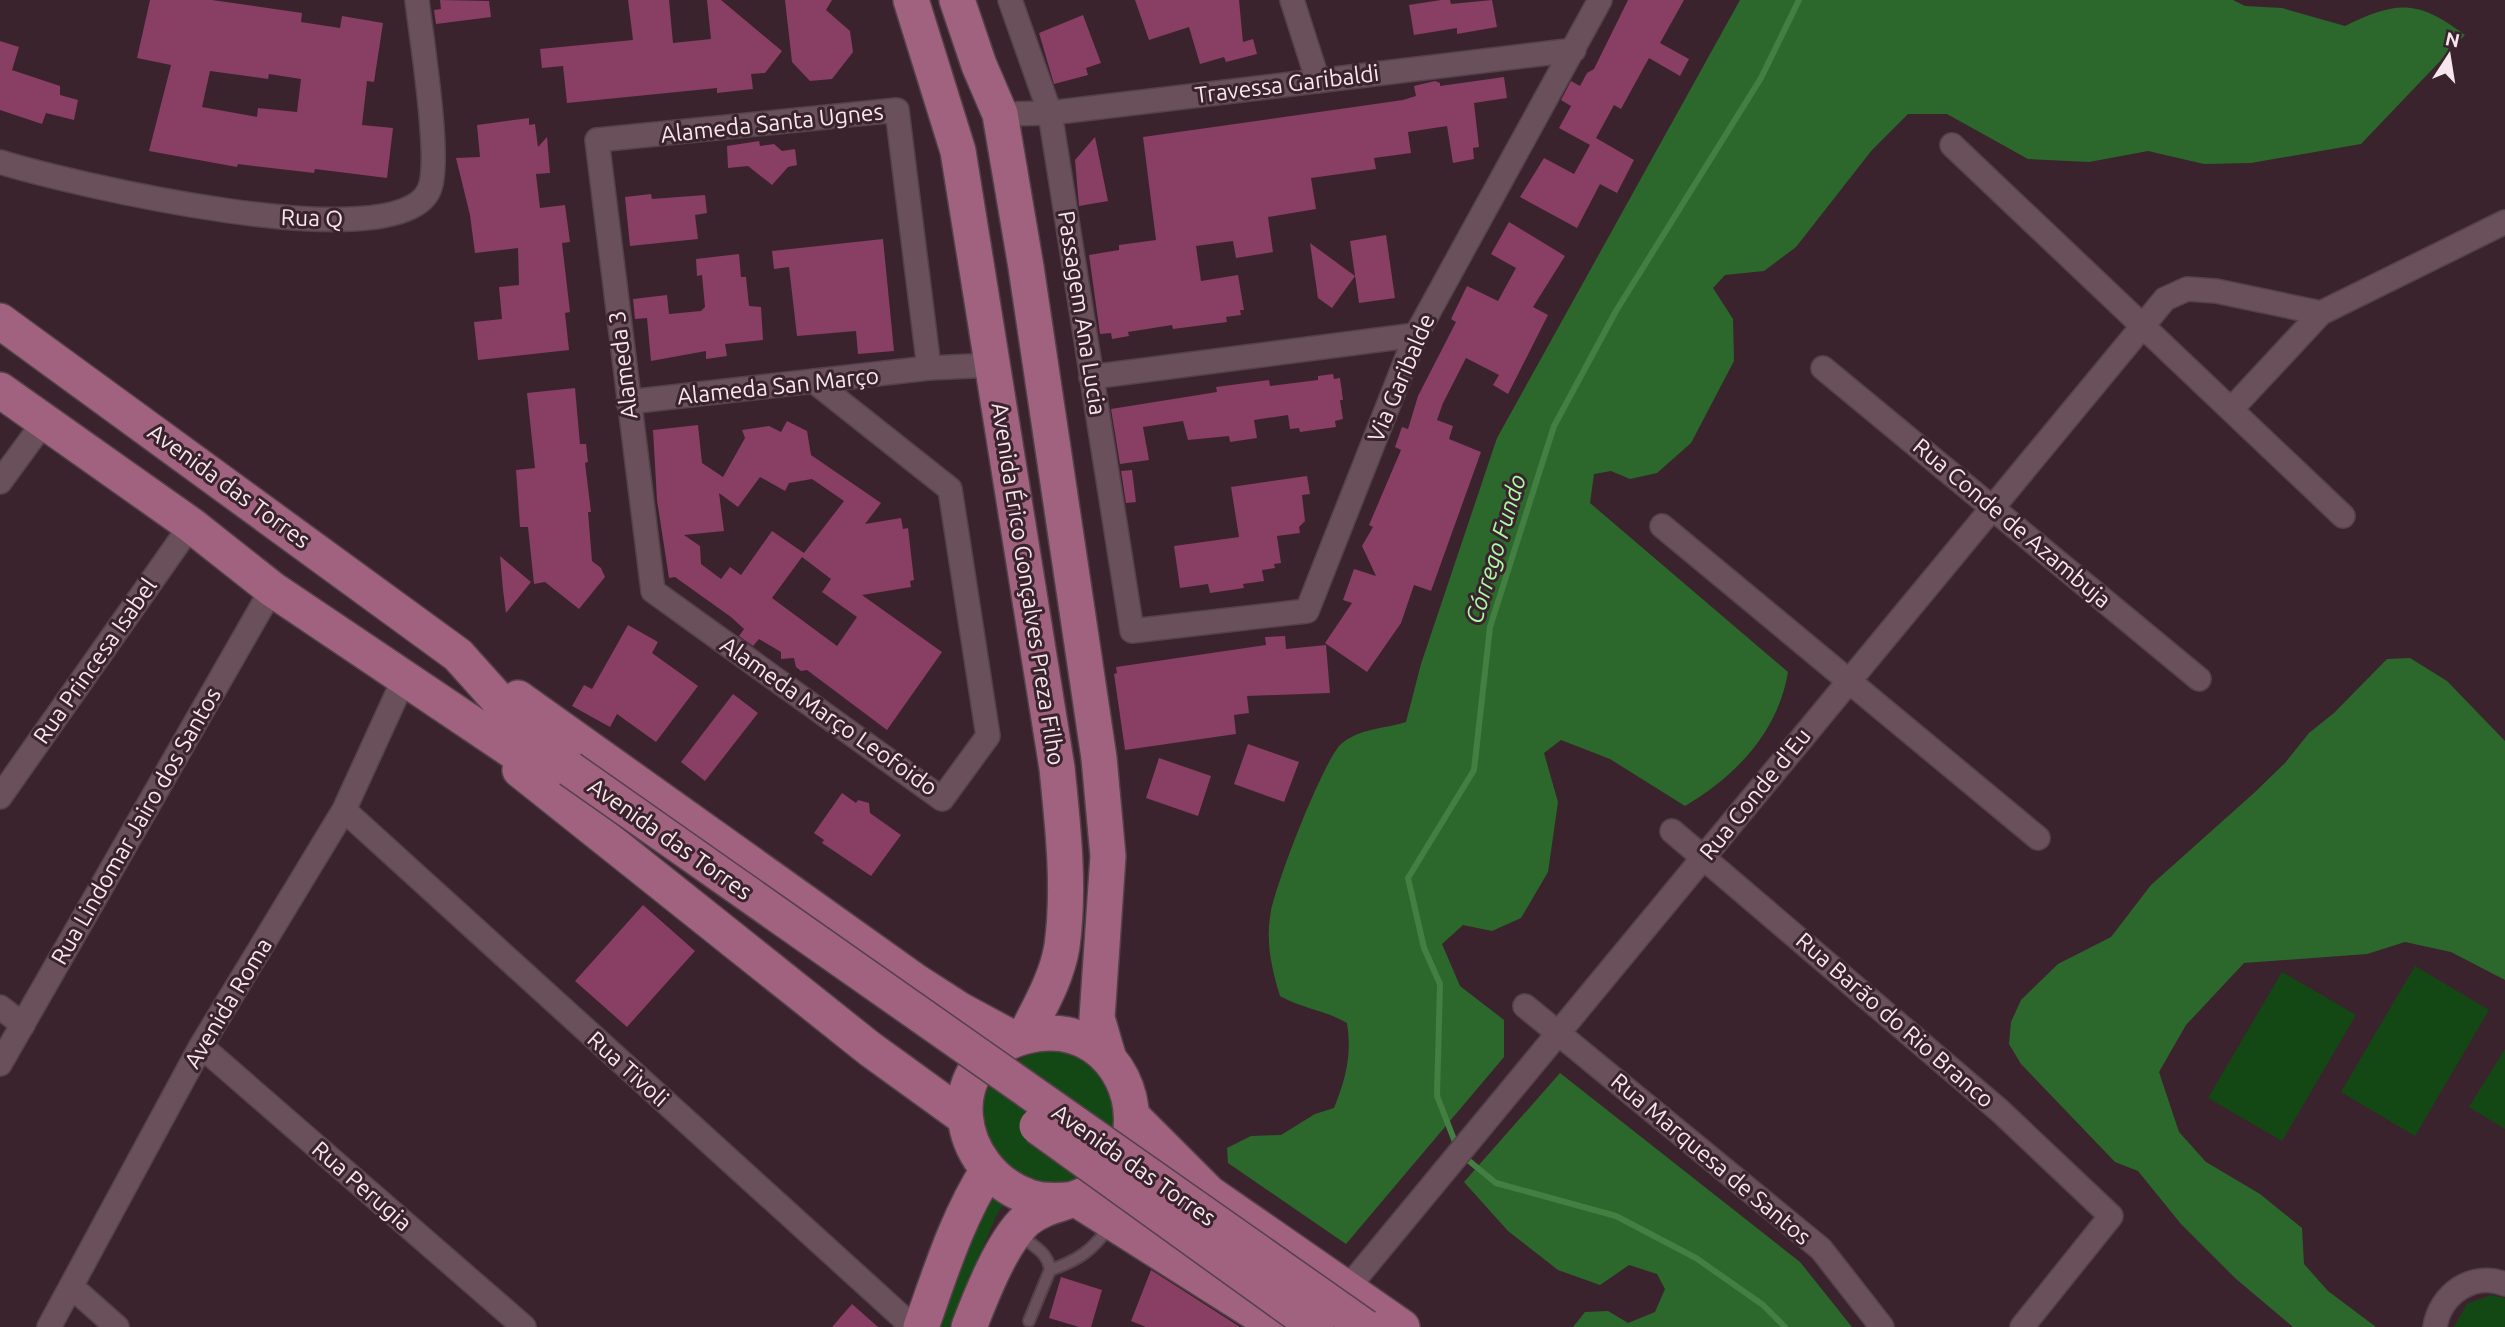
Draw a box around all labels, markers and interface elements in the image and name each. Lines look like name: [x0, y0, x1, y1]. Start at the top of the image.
north arrow: [2414, 21, 2484, 91]
text: N: [2443, 27, 2462, 52]
street label: Travessa Garibaldi: [1194, 60, 1380, 107]
street label: Alameda Santa Ugnes: [659, 98, 885, 147]
street label: Rua Q: [280, 204, 344, 231]
street label: Passagem Ana Lucia: [1054, 209, 1111, 417]
street label: Alameda 3: [603, 309, 642, 421]
street label: Via Garibalde: [1362, 310, 1439, 446]
street label: Alameda San Março: [676, 362, 880, 409]
street label: Avenida Érico Gonçalves Preza Filho: [987, 401, 1071, 767]
street label: Avenida das Torres: [144, 419, 315, 553]
street label: Rua Conde de Azambuja: [1909, 433, 2116, 612]
water label: Córrego Fundo: [1460, 471, 1531, 627]
street label: Rua Princesa Isabel: [28, 573, 161, 748]
street label: Alameda Março Leofoido: [716, 631, 942, 800]
street label: Rua Lindomar Jairo dos Santos: [46, 683, 225, 969]
street label: Rua Conde d'Eu: [1694, 723, 1815, 864]
street label: Avenida das Torres: [584, 773, 757, 904]
street label: Rua Barão do Rio Branco: [1792, 927, 1999, 1112]
street label: Avenida Roma: [179, 933, 276, 1072]
street label: Rua Tivoli: [583, 1026, 674, 1111]
street label: Rua Marquesa de Santos: [1607, 1068, 1816, 1249]
street label: Avenida das Torres: [1048, 1099, 1221, 1230]
street label: Rua Perugia: [308, 1136, 417, 1235]

